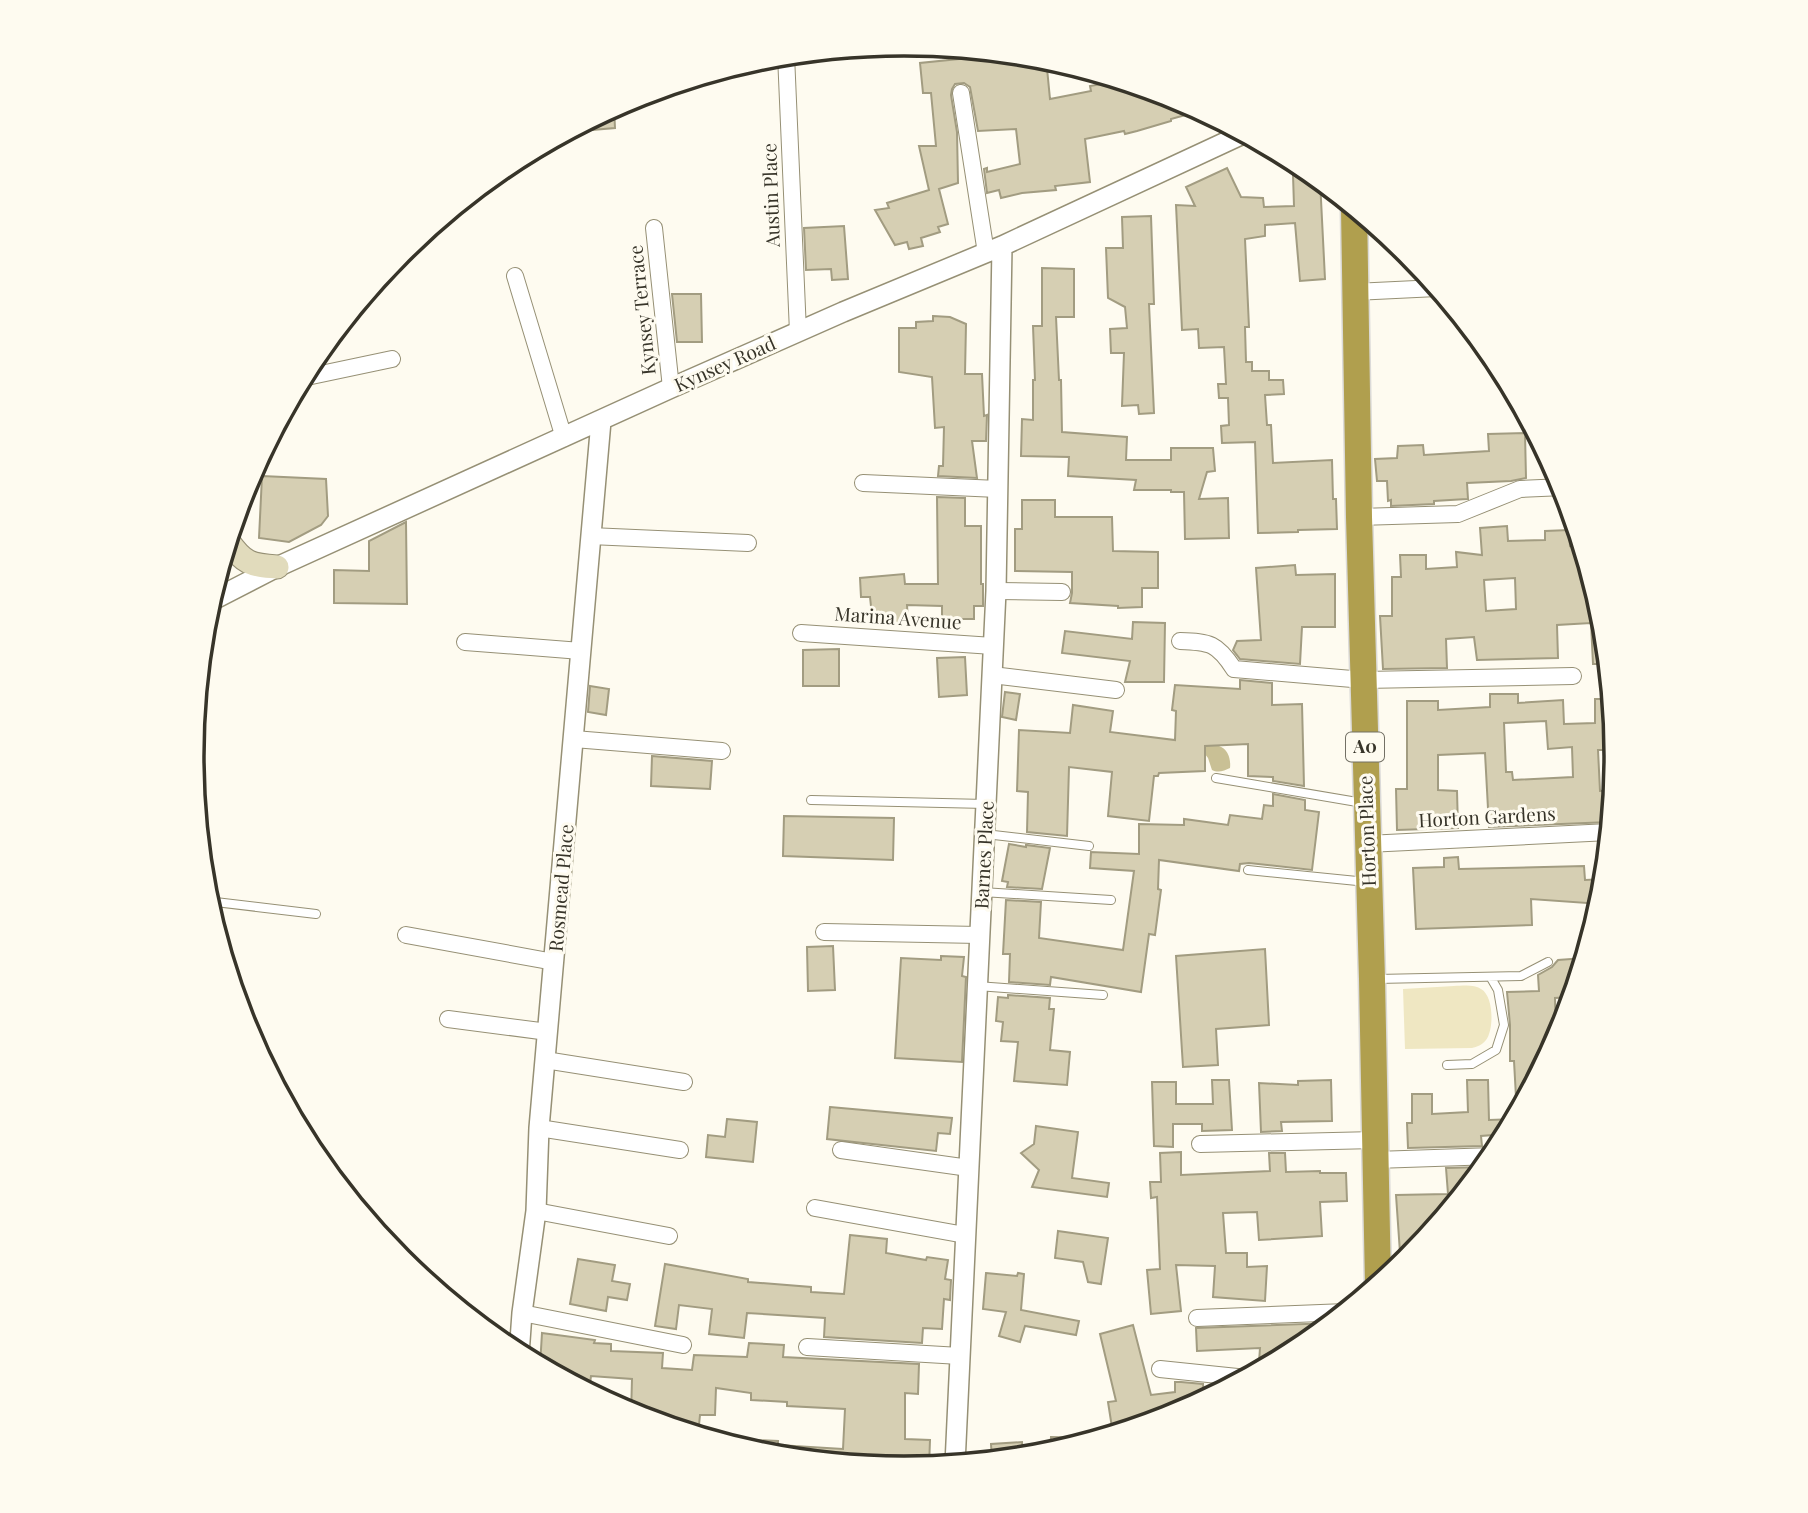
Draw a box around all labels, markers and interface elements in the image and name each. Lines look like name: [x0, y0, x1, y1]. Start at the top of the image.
street label: Austin Place: [755, 143, 785, 248]
street label: Kynsey Terrace: [621, 244, 661, 376]
street label: Kynsey Road: [670, 329, 779, 397]
street label: Marina Avenue: [834, 600, 962, 634]
road number: A0: [1346, 732, 1384, 762]
street label: Horton Place: [1351, 775, 1381, 887]
street label: Horton Gardens: [1418, 799, 1556, 833]
street label: Barnes Place: [967, 800, 999, 910]
street label: Rosmead Place: [541, 823, 579, 953]

